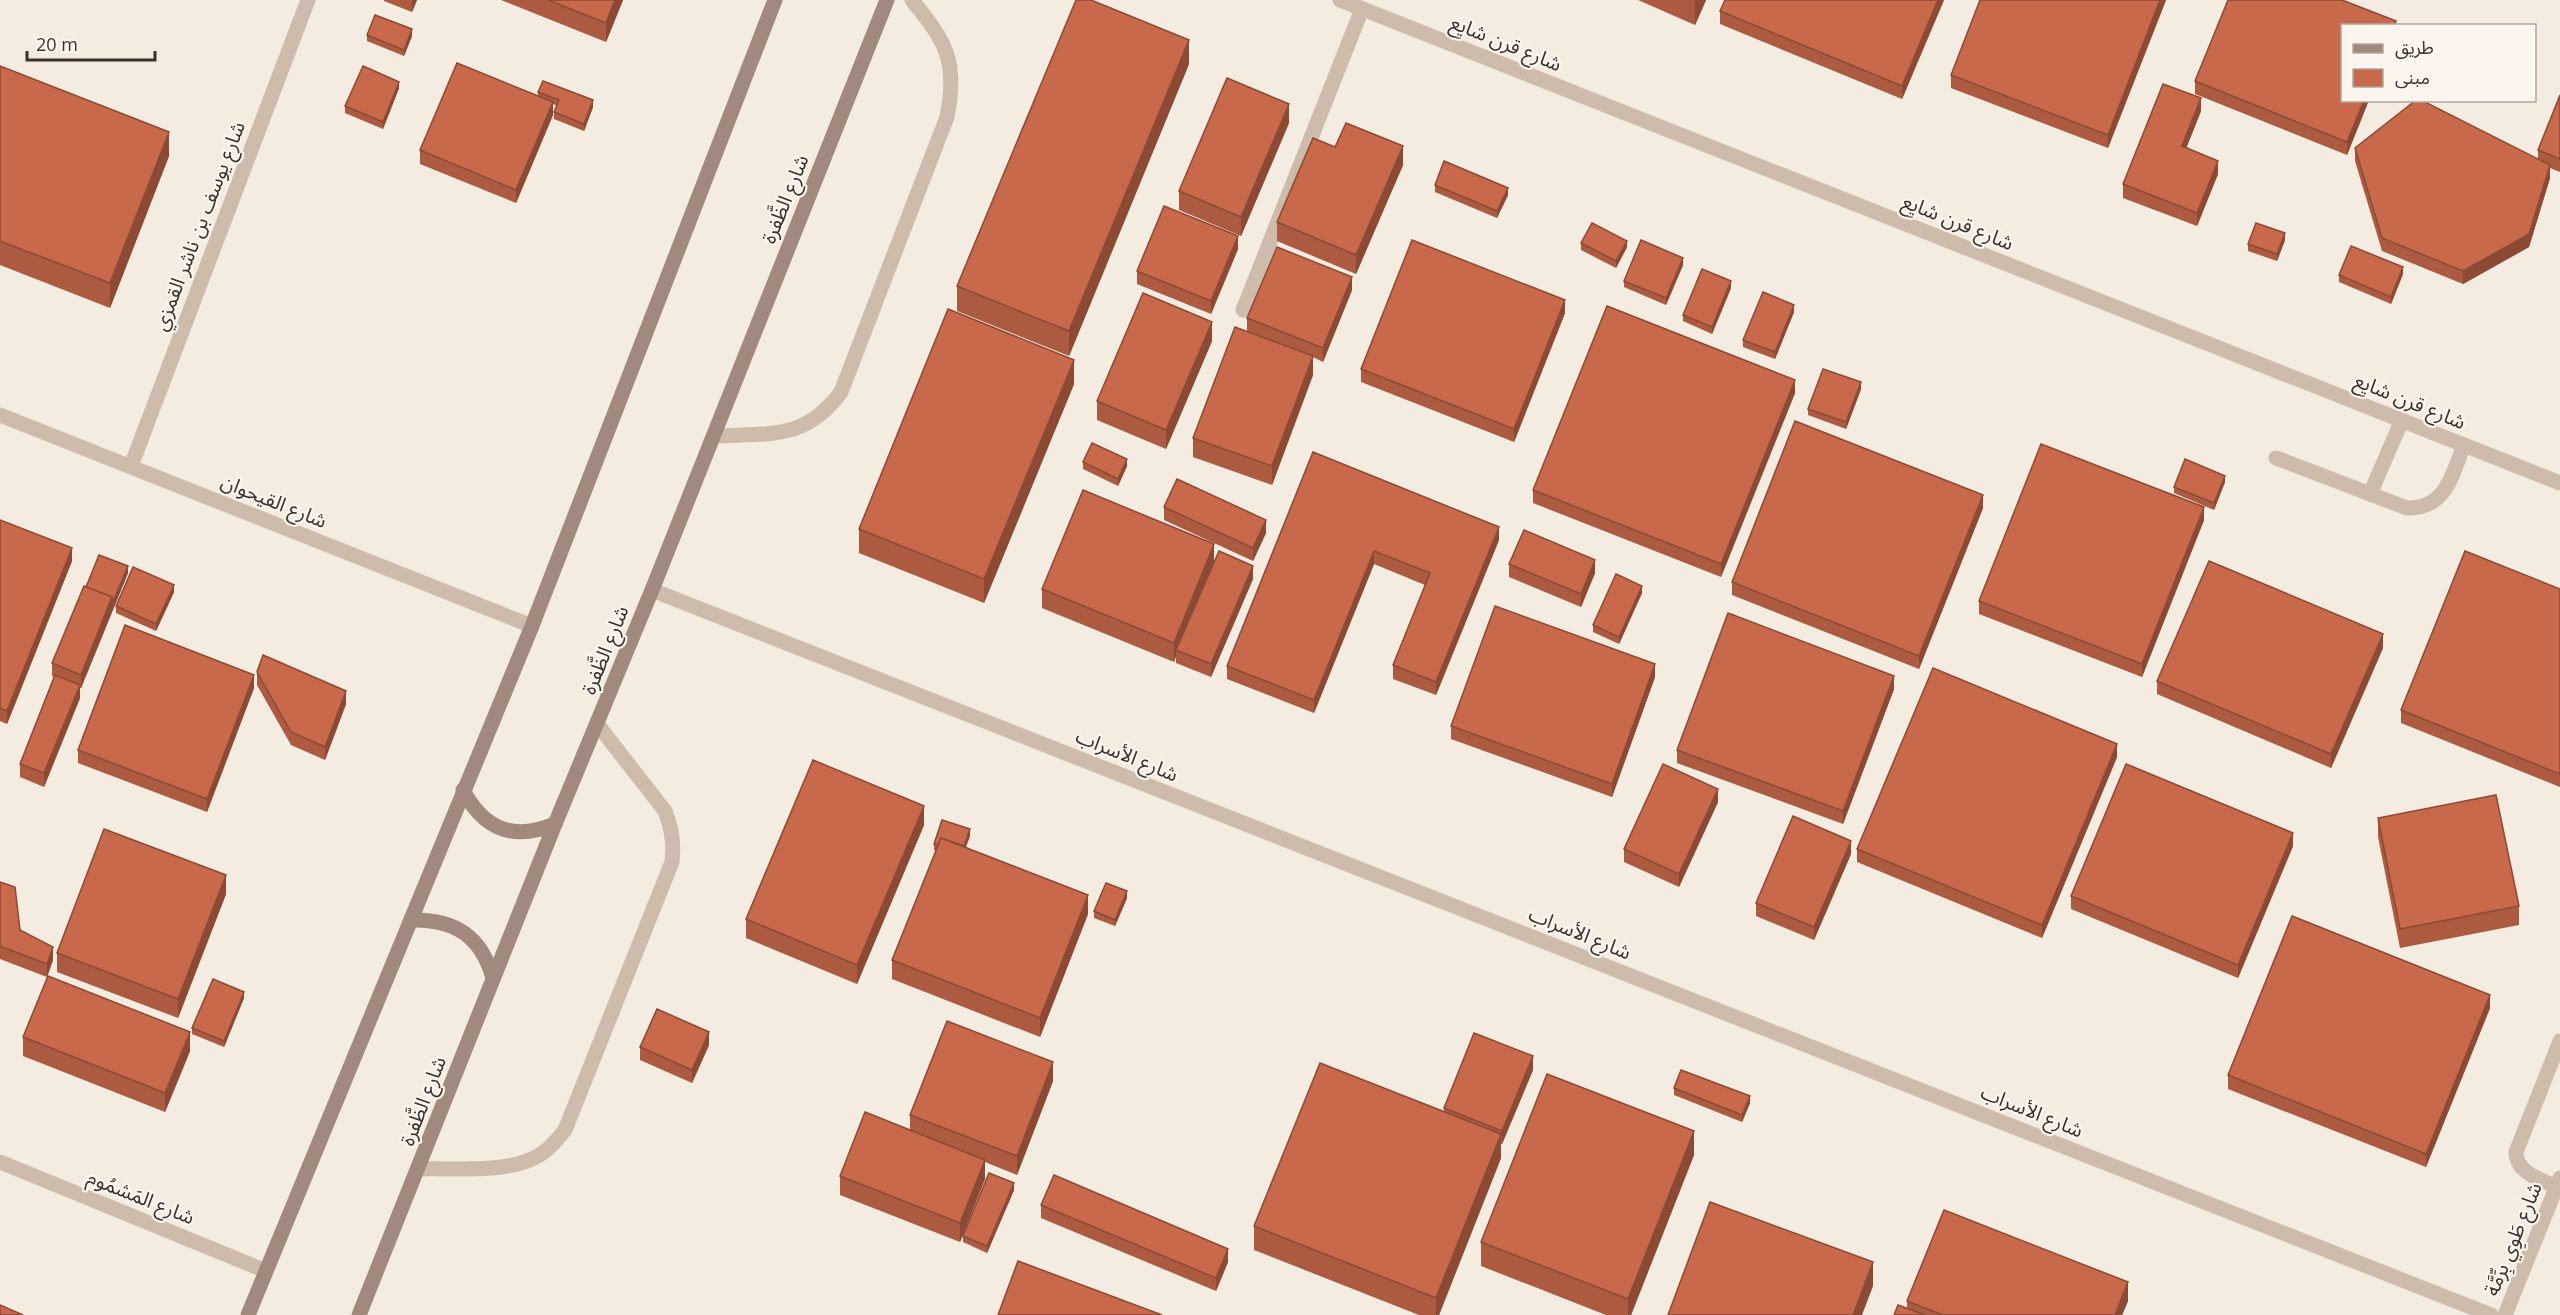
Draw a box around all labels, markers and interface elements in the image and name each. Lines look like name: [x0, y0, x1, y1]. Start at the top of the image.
street label: شارع قرن شايِع: [1446, 8, 1566, 79]
scale bar: [27, 24, 154, 62]
legend: [2341, 24, 2536, 102]
text: 20 m: [36, 32, 78, 56]
text: طريق: [2395, 35, 2434, 59]
text: مبنى: [2395, 65, 2430, 89]
street label: شارع يوسف بن ناشر القمزي: [146, 117, 253, 335]
street label: شارع الظَّفرة: [754, 150, 816, 248]
street label: شارع قرن شايِع: [1898, 187, 2018, 258]
street label: شارع قرن شايِع: [2350, 366, 2470, 437]
street label: شارع القيحوان: [216, 467, 331, 536]
street label: شارع الظَّفرة: [574, 601, 636, 699]
street label: شارع الأسراب: [1071, 722, 1182, 789]
street label: شارع الأسراب: [1524, 900, 1635, 967]
street label: شارع الظَّفرة: [393, 1052, 454, 1150]
street label: شارع الأسراب: [1976, 1078, 2087, 1145]
street label: شارع المَشمُوم: [83, 1163, 199, 1232]
street label: شارع طَوِي بِرِّمَّة: [2477, 1178, 2550, 1301]

